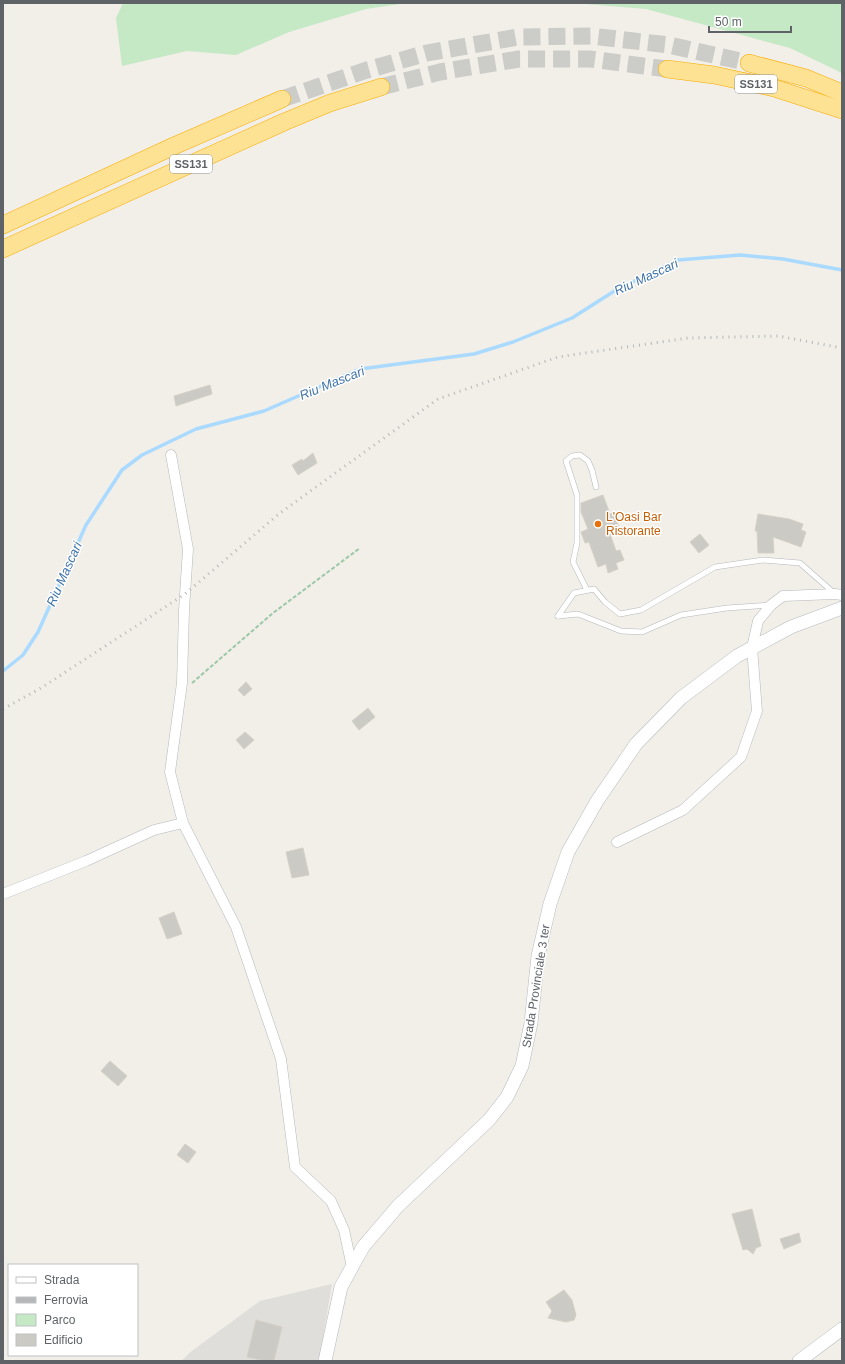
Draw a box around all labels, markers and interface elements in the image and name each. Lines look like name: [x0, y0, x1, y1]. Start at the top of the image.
scale bar: [709, 8, 791, 34]
text: 50 m: [715, 15, 742, 29]
road number: SS131: [735, 75, 777, 93]
road number: SS131: [170, 155, 212, 173]
water label: Riu Mascari: [612, 255, 681, 298]
water label: Riu Mascari: [297, 363, 368, 403]
place label: L'Oasi Bar Ristorante: [606, 510, 662, 538]
marker: L'Oasi Bar Ristorante: [593, 519, 603, 529]
water label: Riu Mascari: [43, 539, 85, 608]
street label: Strada Provinciale 3 ter: [519, 923, 553, 1049]
legend: [8, 1264, 138, 1356]
text: Strada: [44, 1273, 80, 1287]
text: Ferrovia: [44, 1293, 88, 1307]
text: Parco: [44, 1313, 76, 1327]
text: Edificio: [44, 1333, 83, 1347]

